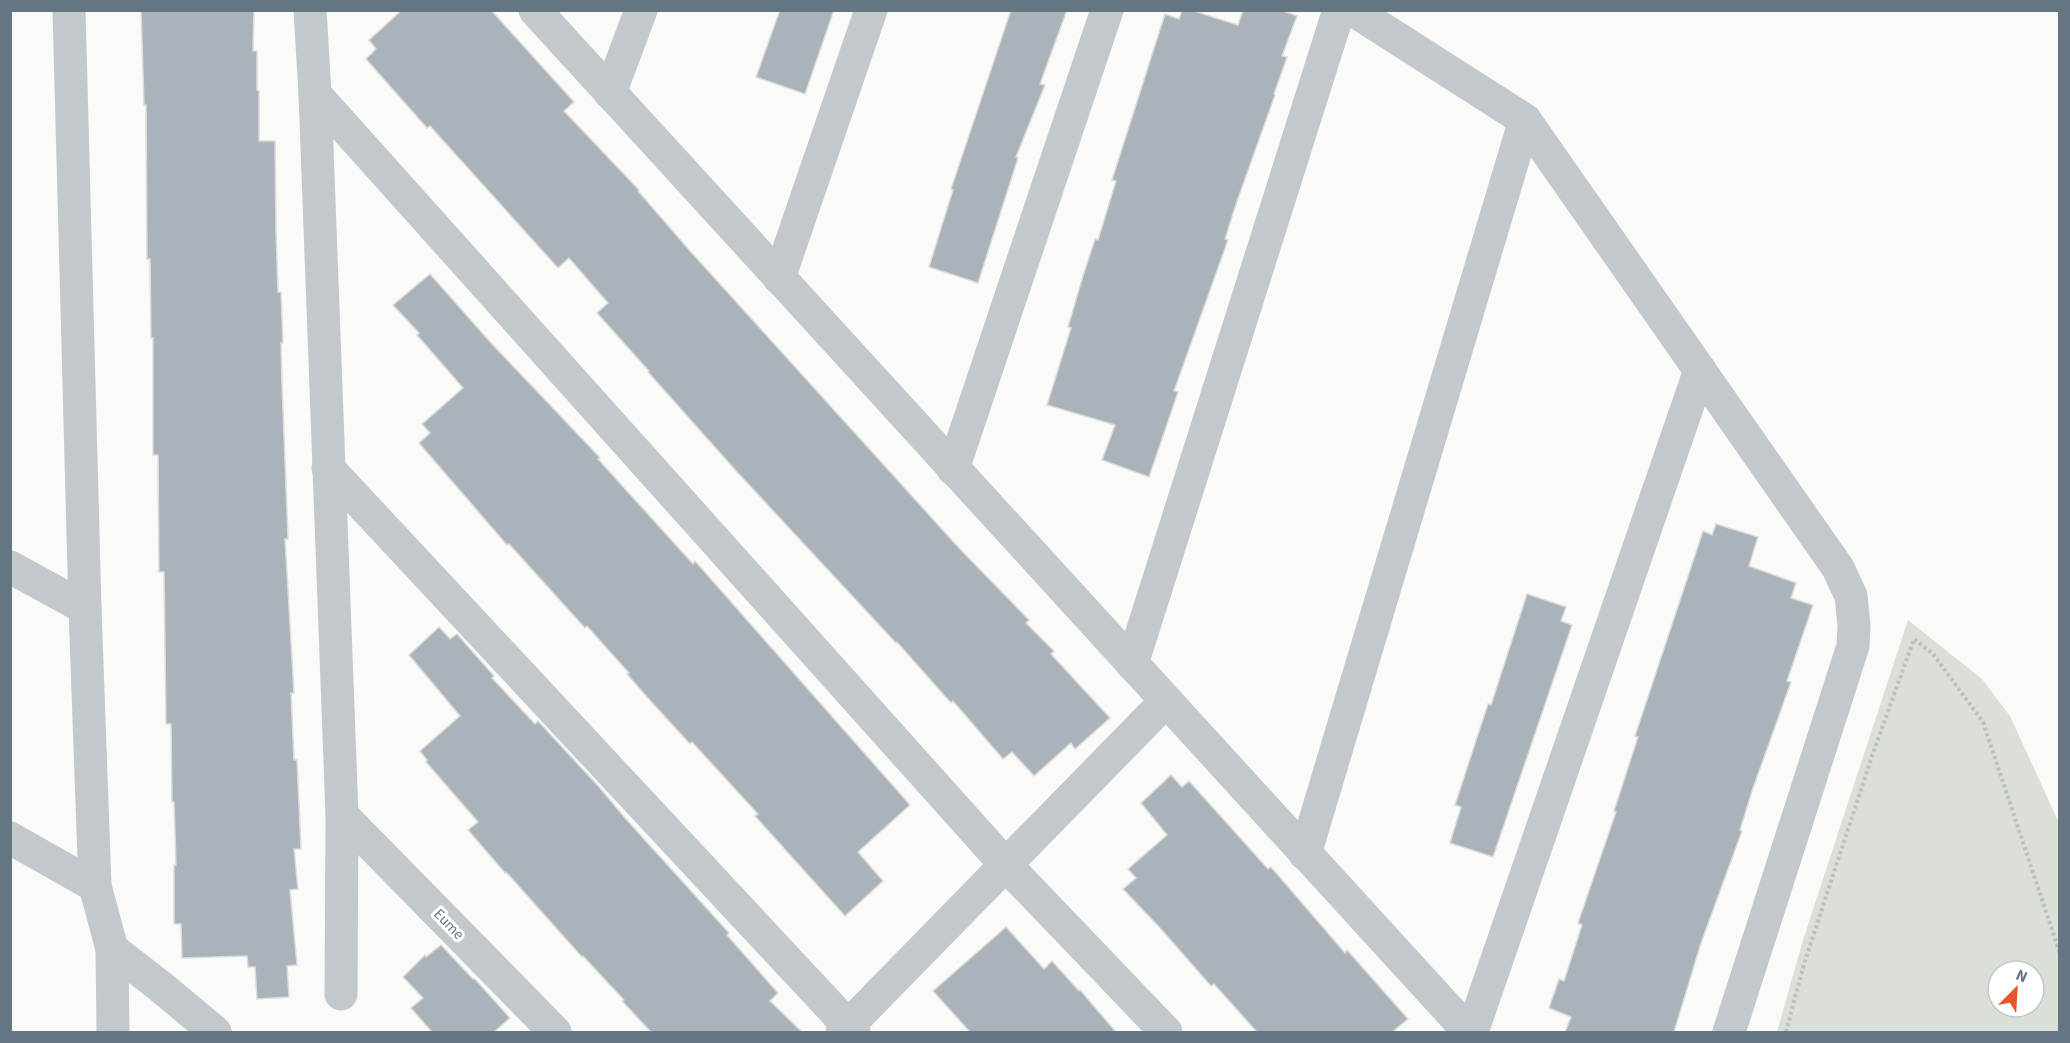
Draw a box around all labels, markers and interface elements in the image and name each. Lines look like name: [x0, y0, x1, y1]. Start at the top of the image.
street label: Eume: [429, 904, 469, 945]
north arrow: [1986, 959, 2046, 1019]
text: N: [2012, 964, 2031, 988]

